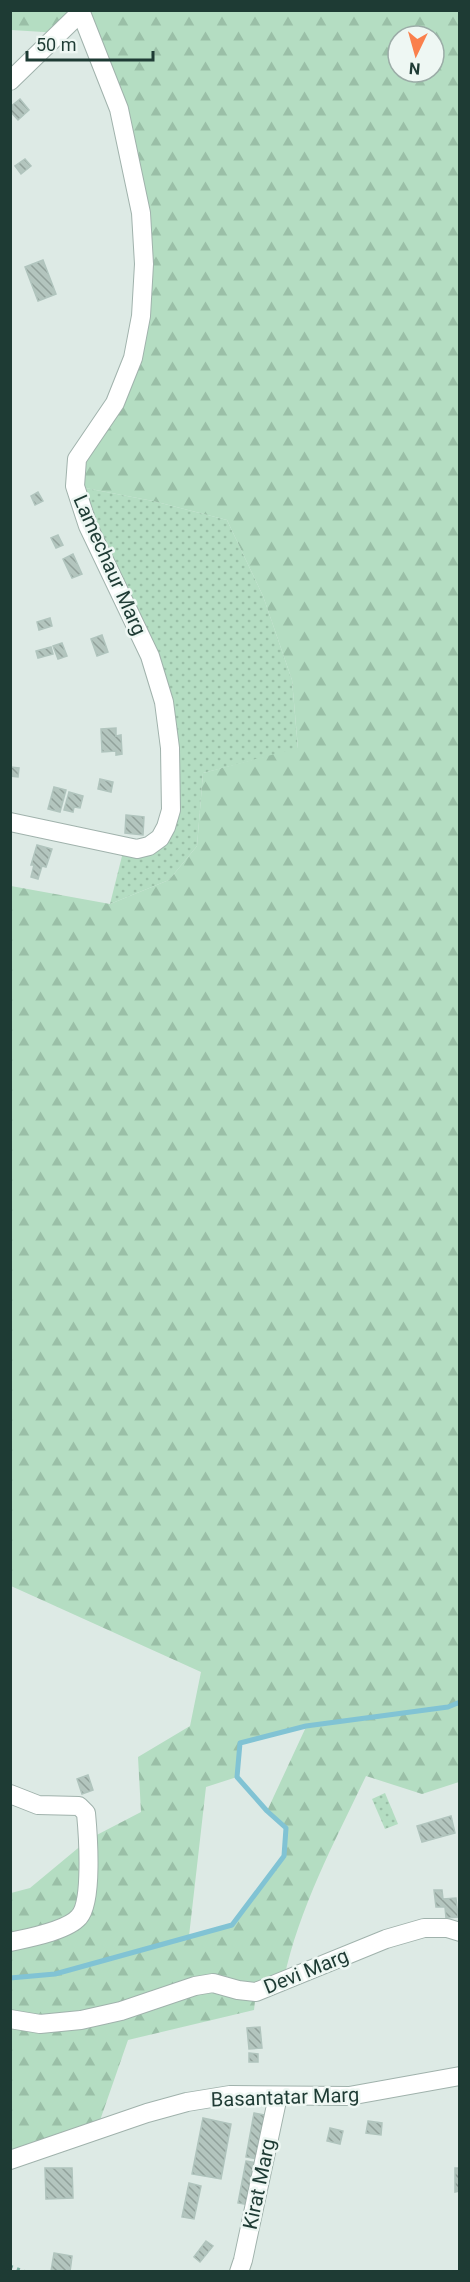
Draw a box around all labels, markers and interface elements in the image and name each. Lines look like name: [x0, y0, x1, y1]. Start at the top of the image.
scale bar: [27, 24, 153, 62]
north arrow: [386, 24, 446, 84]
text: 50 m: [36, 34, 76, 55]
text: N: [408, 58, 421, 78]
street label: Lamechaur Marg: [68, 491, 152, 639]
street label: Devi Marg: [260, 1943, 352, 1999]
street label: Basantatar Marg: [210, 2082, 360, 2112]
street label: Kirat Marg: [238, 2136, 280, 2232]

